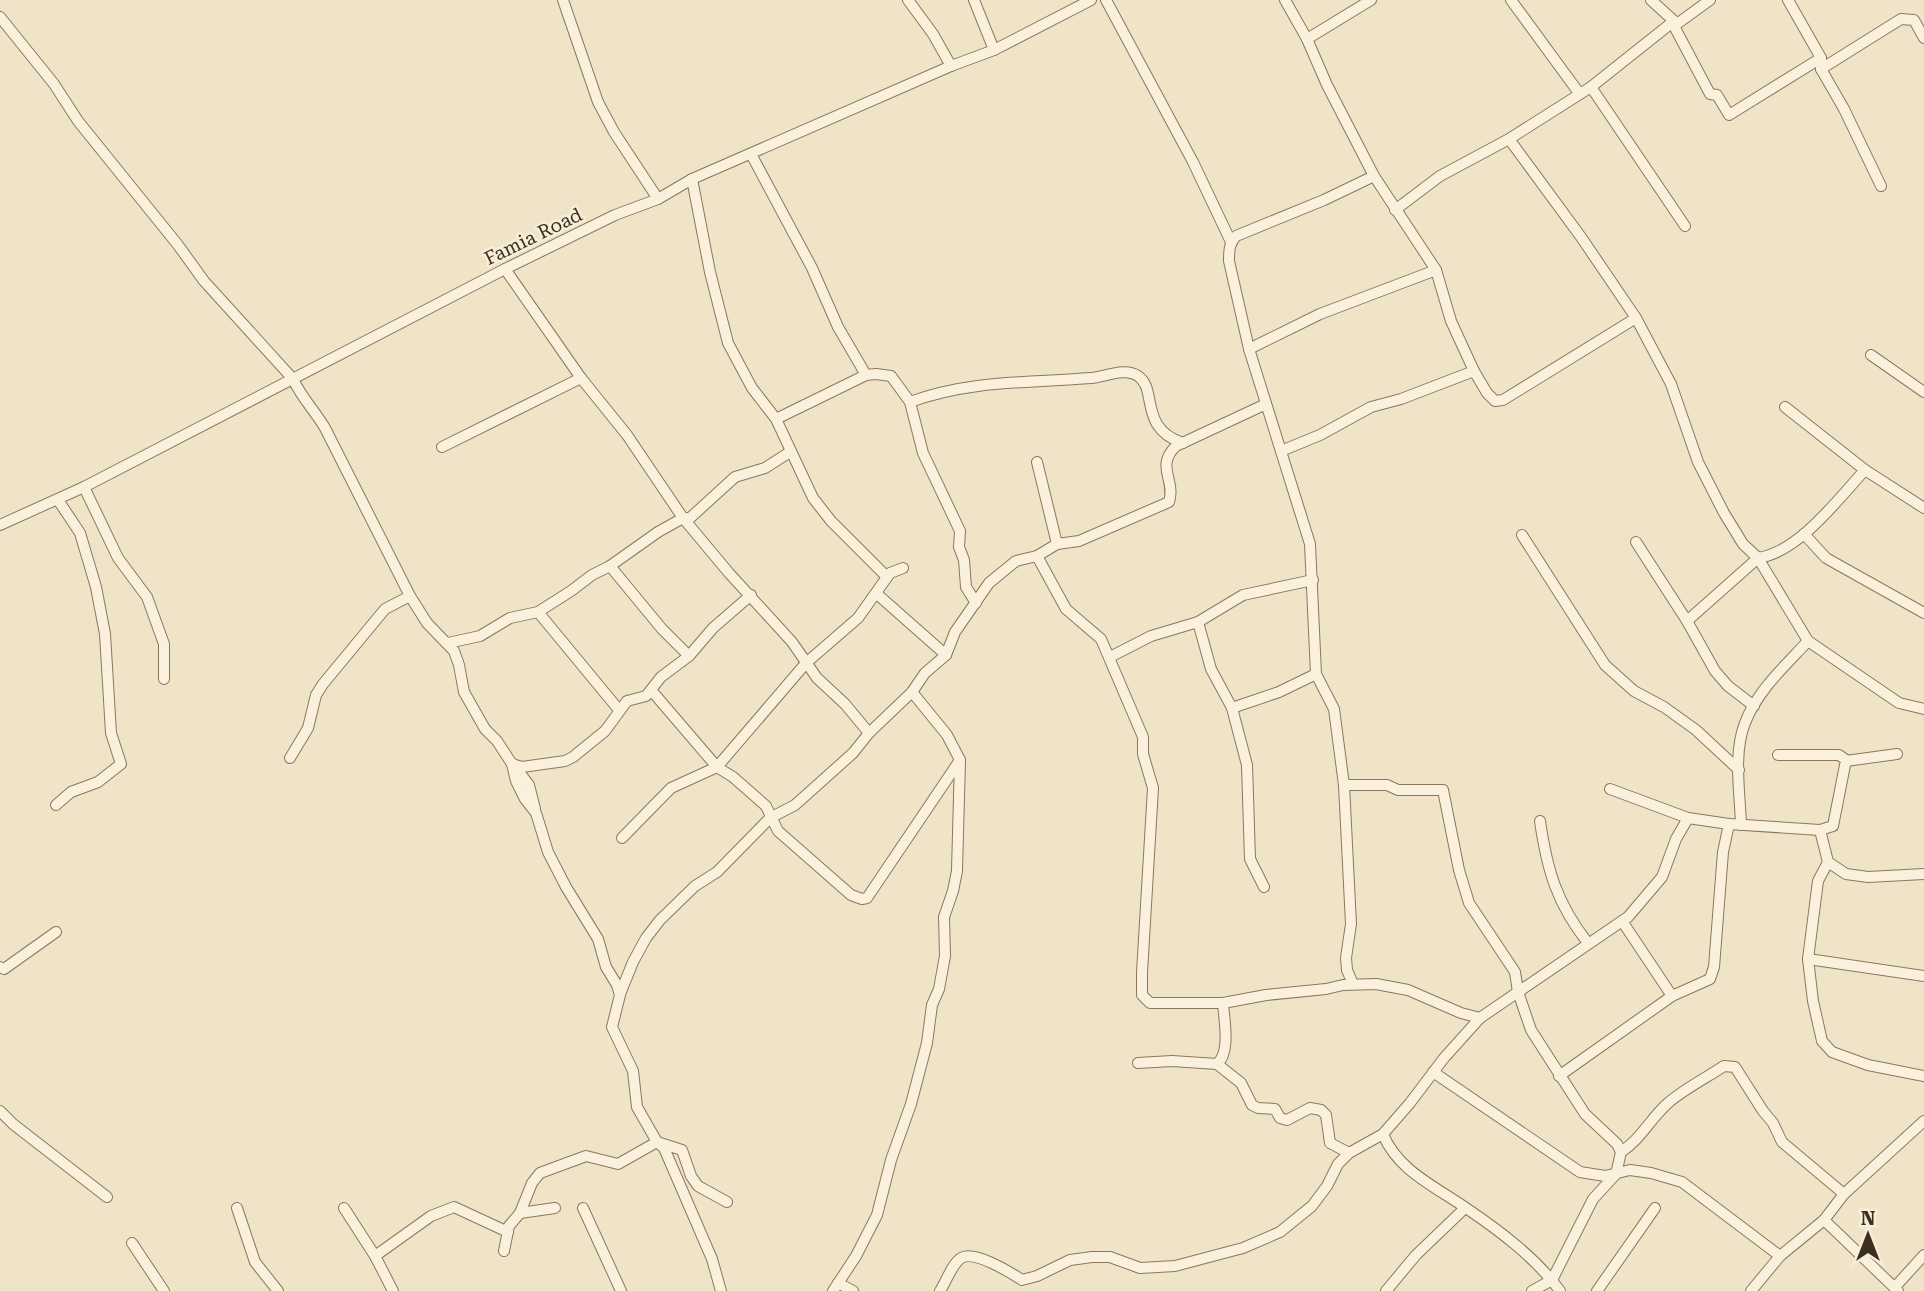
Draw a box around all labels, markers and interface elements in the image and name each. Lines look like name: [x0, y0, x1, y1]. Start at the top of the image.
street label: Famia Road: [481, 203, 586, 270]
north arrow: [1833, 1200, 1903, 1270]
text: N: [1861, 1207, 1876, 1230]

